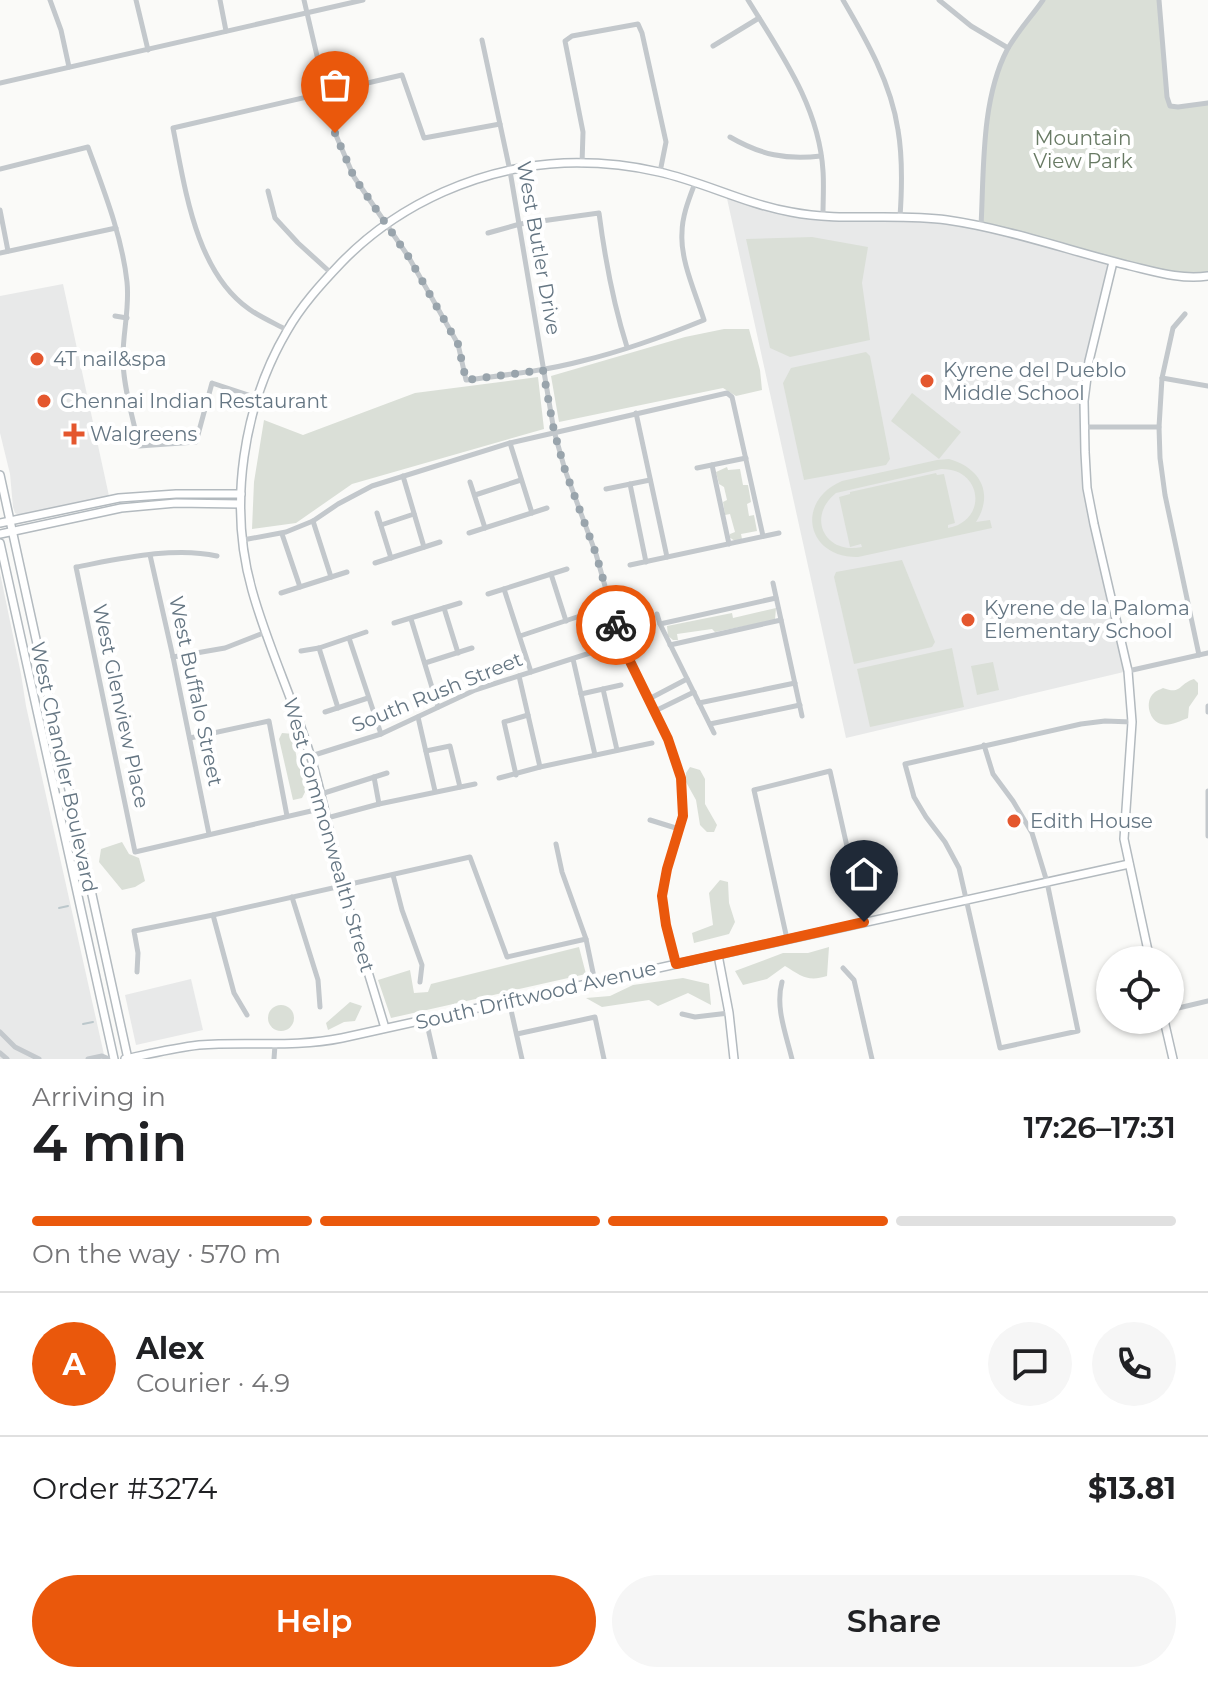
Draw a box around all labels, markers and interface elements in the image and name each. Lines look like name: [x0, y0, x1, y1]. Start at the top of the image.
pin: [301, 51, 369, 133]
icon: bag: [313, 63, 357, 107]
park label: Mountain View Park: [1033, 126, 1133, 173]
street label: West Butler Drive: [512, 159, 566, 337]
place label: 4T nail&spa: [53, 347, 166, 371]
marker: 4T nail&spa: [28, 350, 46, 368]
place label: Kyrene del Pueblo Middle School: [943, 358, 1126, 405]
marker: Kyrene del Pueblo Middle School: [918, 372, 936, 390]
place label: Chennai Indian Restaurant: [60, 389, 328, 413]
marker: Chennai Indian Restaurant: [35, 392, 53, 410]
place label: Walgreens: [90, 422, 197, 446]
marker: Walgreens: [65, 425, 83, 443]
courier: [576, 585, 656, 665]
street label: West Buffalo Street: [164, 594, 228, 788]
place label: Kyrene de la Paloma Elementary School: [984, 596, 1190, 643]
street label: West Glenview Place: [88, 602, 154, 810]
icon: bike: [594, 603, 638, 647]
marker: Kyrene de la Paloma Elementary School: [959, 611, 977, 629]
street label: West Chandler Boulevard: [26, 640, 102, 894]
street label: South Rush Street: [348, 647, 526, 737]
street label: West Commonwealth Street: [278, 695, 380, 975]
place label: Edith House: [1030, 809, 1153, 833]
marker: Edith House: [1005, 812, 1023, 830]
pin: [830, 840, 898, 922]
icon: home: [842, 852, 886, 896]
map controls: [1096, 946, 1184, 1034]
button: locate: [1096, 946, 1184, 1034]
street label: South Driftwood Avenue: [413, 956, 659, 1034]
text: Arriving in: [32, 1081, 166, 1113]
text: 17:26–17:31: [1024, 1109, 1176, 1146]
text: 4 min: [32, 1111, 187, 1174]
text: On the way · 570 m: [32, 1238, 281, 1270]
button: chat: [988, 1322, 1072, 1406]
button: phone: [1092, 1322, 1176, 1406]
text: Alex: [136, 1330, 204, 1367]
text: A: [63, 1346, 85, 1383]
text: Courier · 4.9: [136, 1367, 290, 1399]
text: Order #3274: [32, 1470, 217, 1507]
text: $13.81: [1088, 1470, 1176, 1507]
button: Help: [32, 1575, 596, 1667]
button: Share: [612, 1575, 1176, 1667]

